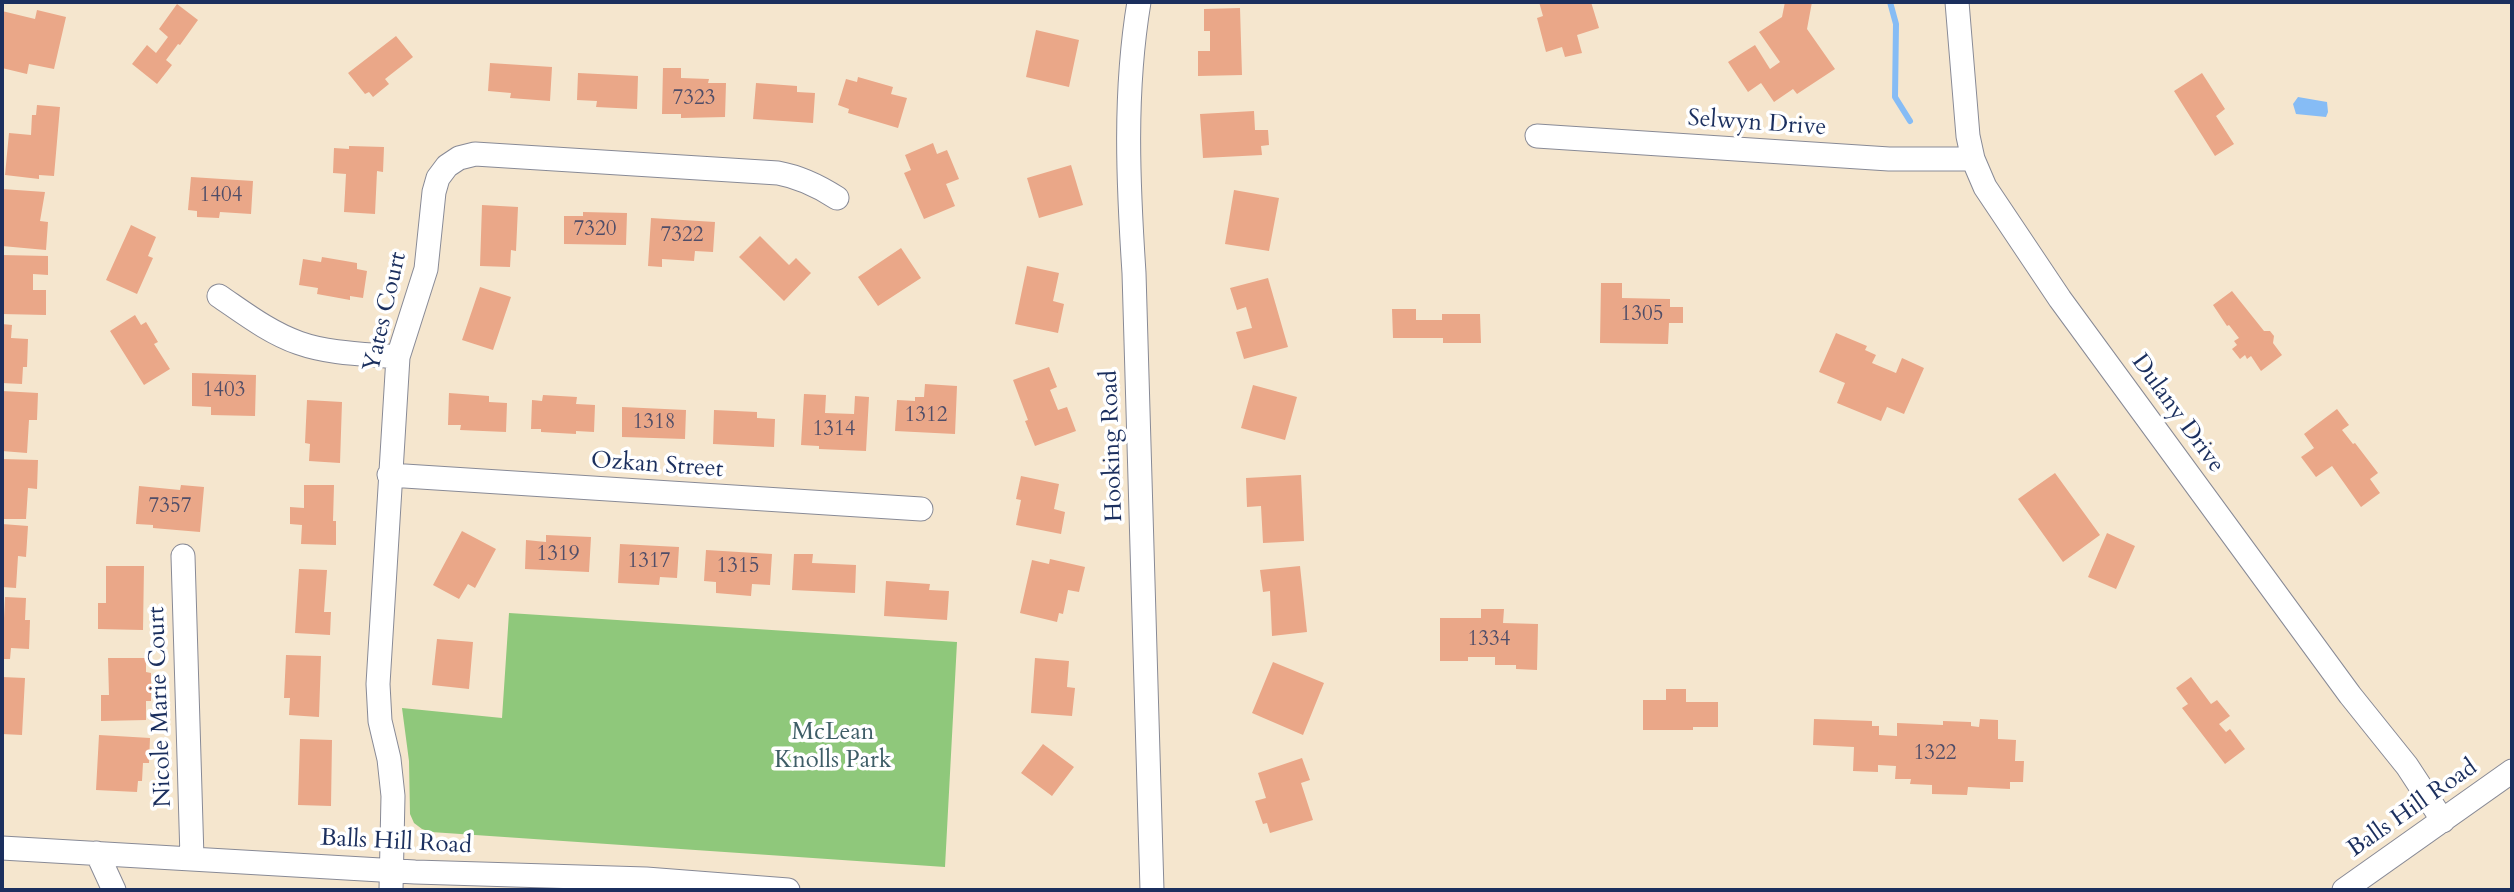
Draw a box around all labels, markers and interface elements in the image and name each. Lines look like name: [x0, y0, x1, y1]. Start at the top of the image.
house number: 7323: [672, 86, 716, 112]
street label: Selwyn Drive: [1687, 105, 1827, 143]
house number: 1404: [199, 183, 243, 209]
house number: 7320: [573, 217, 617, 243]
house number: 7322: [660, 223, 704, 249]
street label: Yates Court: [358, 249, 414, 375]
house number: 1305: [1620, 302, 1664, 328]
street label: Dulany Drive: [2124, 349, 2230, 479]
street label: Hooking Road: [1096, 370, 1130, 522]
house number: 1403: [202, 378, 246, 404]
house number: 1312: [904, 403, 948, 429]
house number: 1318: [632, 410, 676, 436]
house number: 1314: [812, 417, 856, 443]
street label: Ozkan Street: [590, 447, 724, 485]
house number: 7357: [148, 494, 192, 520]
house number: 1319: [536, 542, 580, 568]
house number: 1317: [627, 549, 671, 575]
house number: 1315: [716, 554, 760, 580]
street label: Nicole Marie Court: [143, 606, 179, 808]
house number: 1334: [1467, 627, 1511, 653]
park label: McLean Knolls Park: [774, 719, 892, 775]
house number: 1322: [1913, 741, 1957, 767]
street label: Balls Hill Road: [2343, 754, 2483, 864]
street label: Balls Hill Road: [320, 825, 472, 861]

